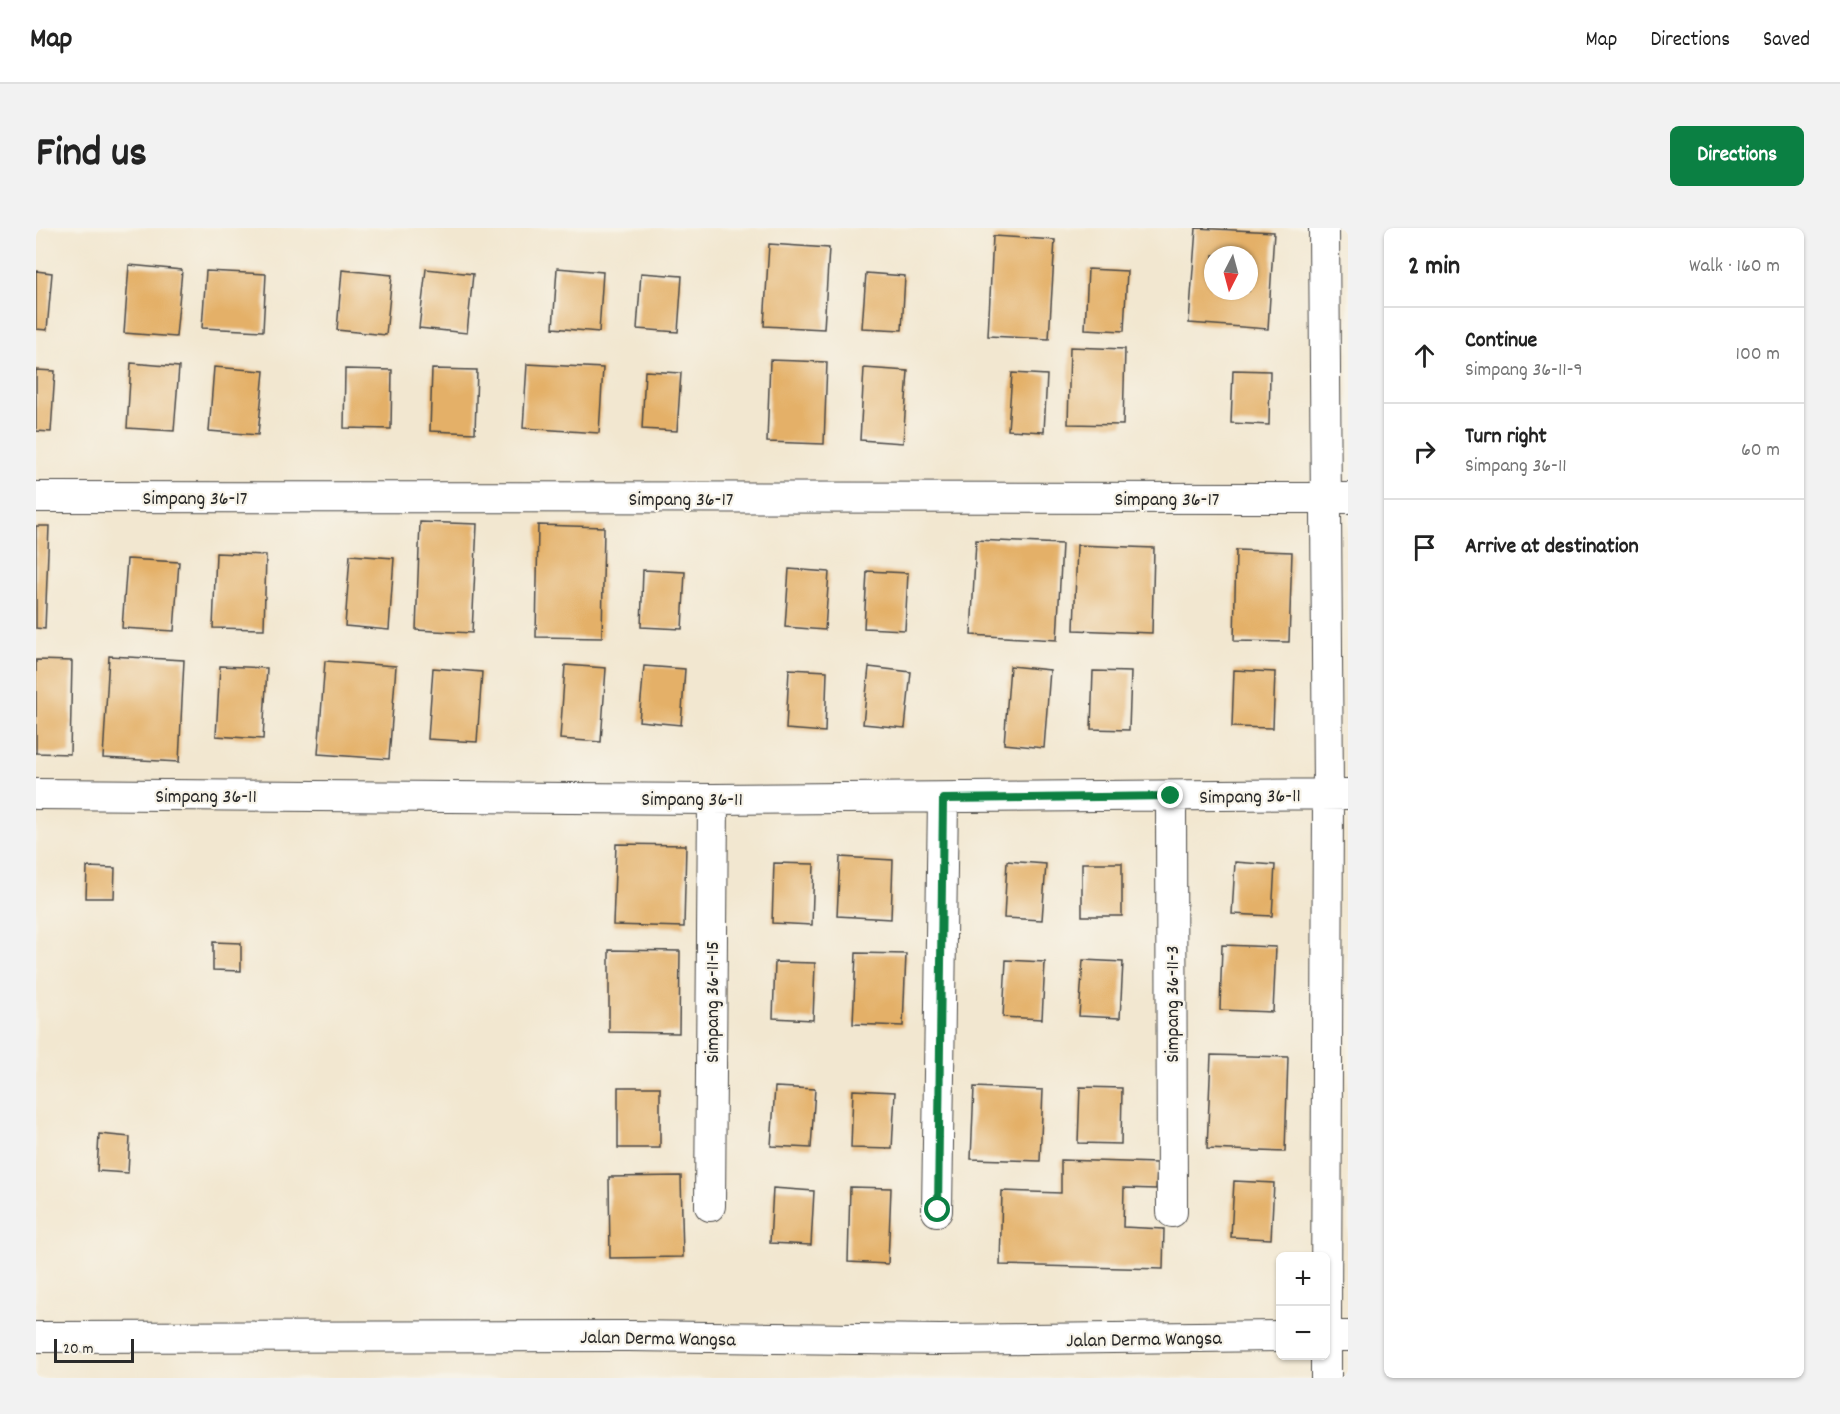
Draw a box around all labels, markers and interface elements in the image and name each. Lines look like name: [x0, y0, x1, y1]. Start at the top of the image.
text: Map: [30, 21, 72, 61]
text: Map: [1586, 26, 1617, 56]
text: Directions: [1650, 26, 1730, 56]
text: Saved: [1763, 26, 1810, 56]
text: Find us: [36, 126, 147, 186]
button: Directions: [1670, 126, 1804, 186]
north arrow: [1204, 246, 1258, 300]
text: 2 min: [1408, 249, 1460, 286]
text: Walk · 160 m: [1689, 253, 1780, 281]
text: Continue: [1465, 326, 1537, 357]
icon: ahead: [1408, 339, 1441, 372]
text: 100 m: [1736, 341, 1780, 369]
text: Simpang 36-11-9: [1465, 357, 1583, 385]
text: Turn right: [1465, 422, 1547, 453]
icon: right: [1408, 435, 1441, 468]
text: 60 m: [1741, 437, 1780, 465]
text: Simpang 36-11: [1465, 453, 1567, 481]
street label: Simpang 36-17: [143, 486, 247, 514]
street label: Simpang 36-17: [629, 487, 733, 515]
street label: Simpang 36-17: [1115, 487, 1219, 515]
icon: arrive: [1408, 531, 1441, 564]
text: Arrive at destination: [1465, 532, 1639, 563]
route end: [1157, 782, 1183, 808]
street label: Simpang 36-11: [1199, 783, 1301, 813]
street label: Simpang 36-11: [155, 784, 257, 812]
street label: Simpang 36-11: [641, 787, 743, 815]
street label: Simpang 36-11-15: [700, 941, 728, 1063]
street label: Simpang 36-11-3: [1160, 945, 1188, 1063]
route start: [924, 1196, 950, 1222]
map controls: [1276, 1252, 1330, 1360]
button: +: [1276, 1252, 1330, 1306]
button: −: [1276, 1306, 1330, 1360]
street label: Jalan Derma Wangsa: [580, 1325, 737, 1355]
street label: Jalan Derma Wangsa: [1066, 1326, 1223, 1356]
scale bar: [54, 1336, 134, 1364]
text: 20 m: [63, 1338, 93, 1361]

